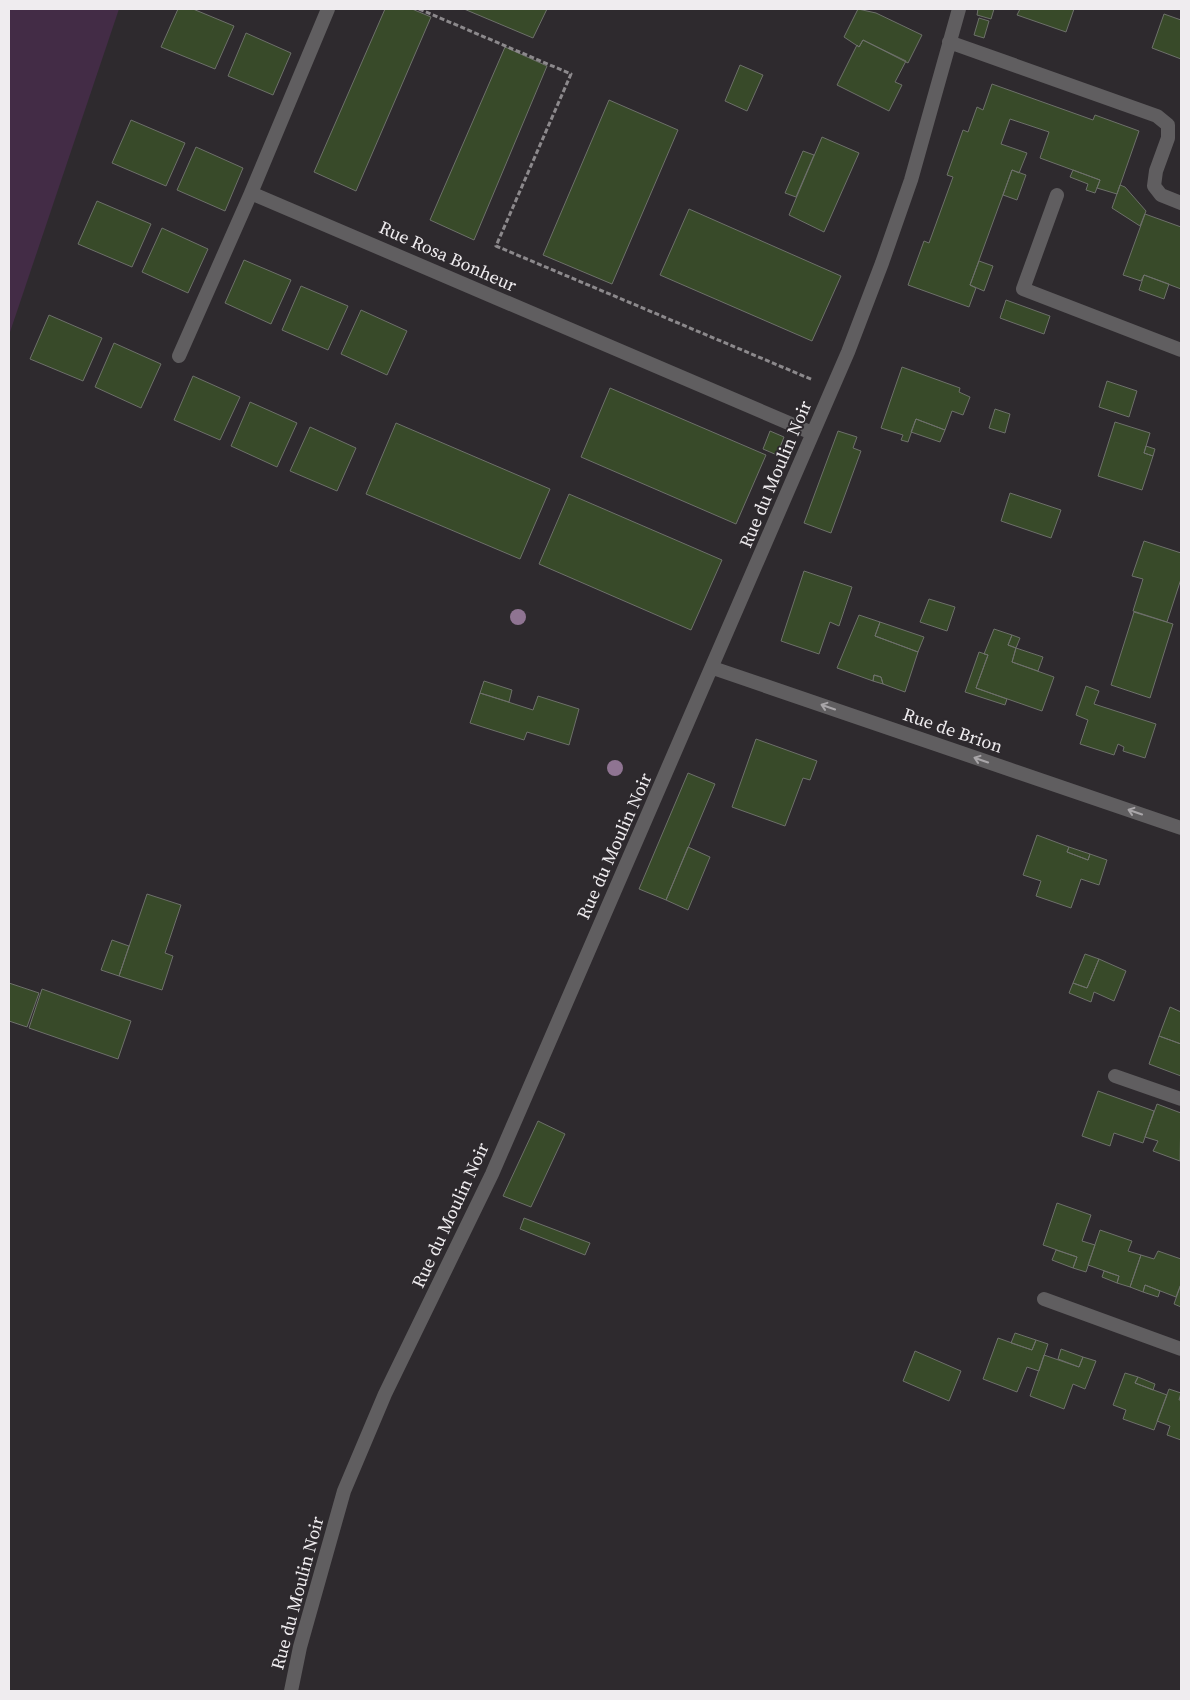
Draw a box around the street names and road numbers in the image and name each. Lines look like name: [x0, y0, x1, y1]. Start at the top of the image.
street label: Rue Rosa Bonheur: [375, 214, 521, 298]
street label: Rue du Moulin Noir: [733, 396, 817, 551]
street label: Rue de Brion: [900, 701, 1006, 759]
street label: Rue du Moulin Noir: [571, 769, 658, 923]
street label: Rue du Moulin Noir: [405, 1138, 495, 1292]
street label: Rue du Moulin Noir: [265, 1513, 330, 1672]

